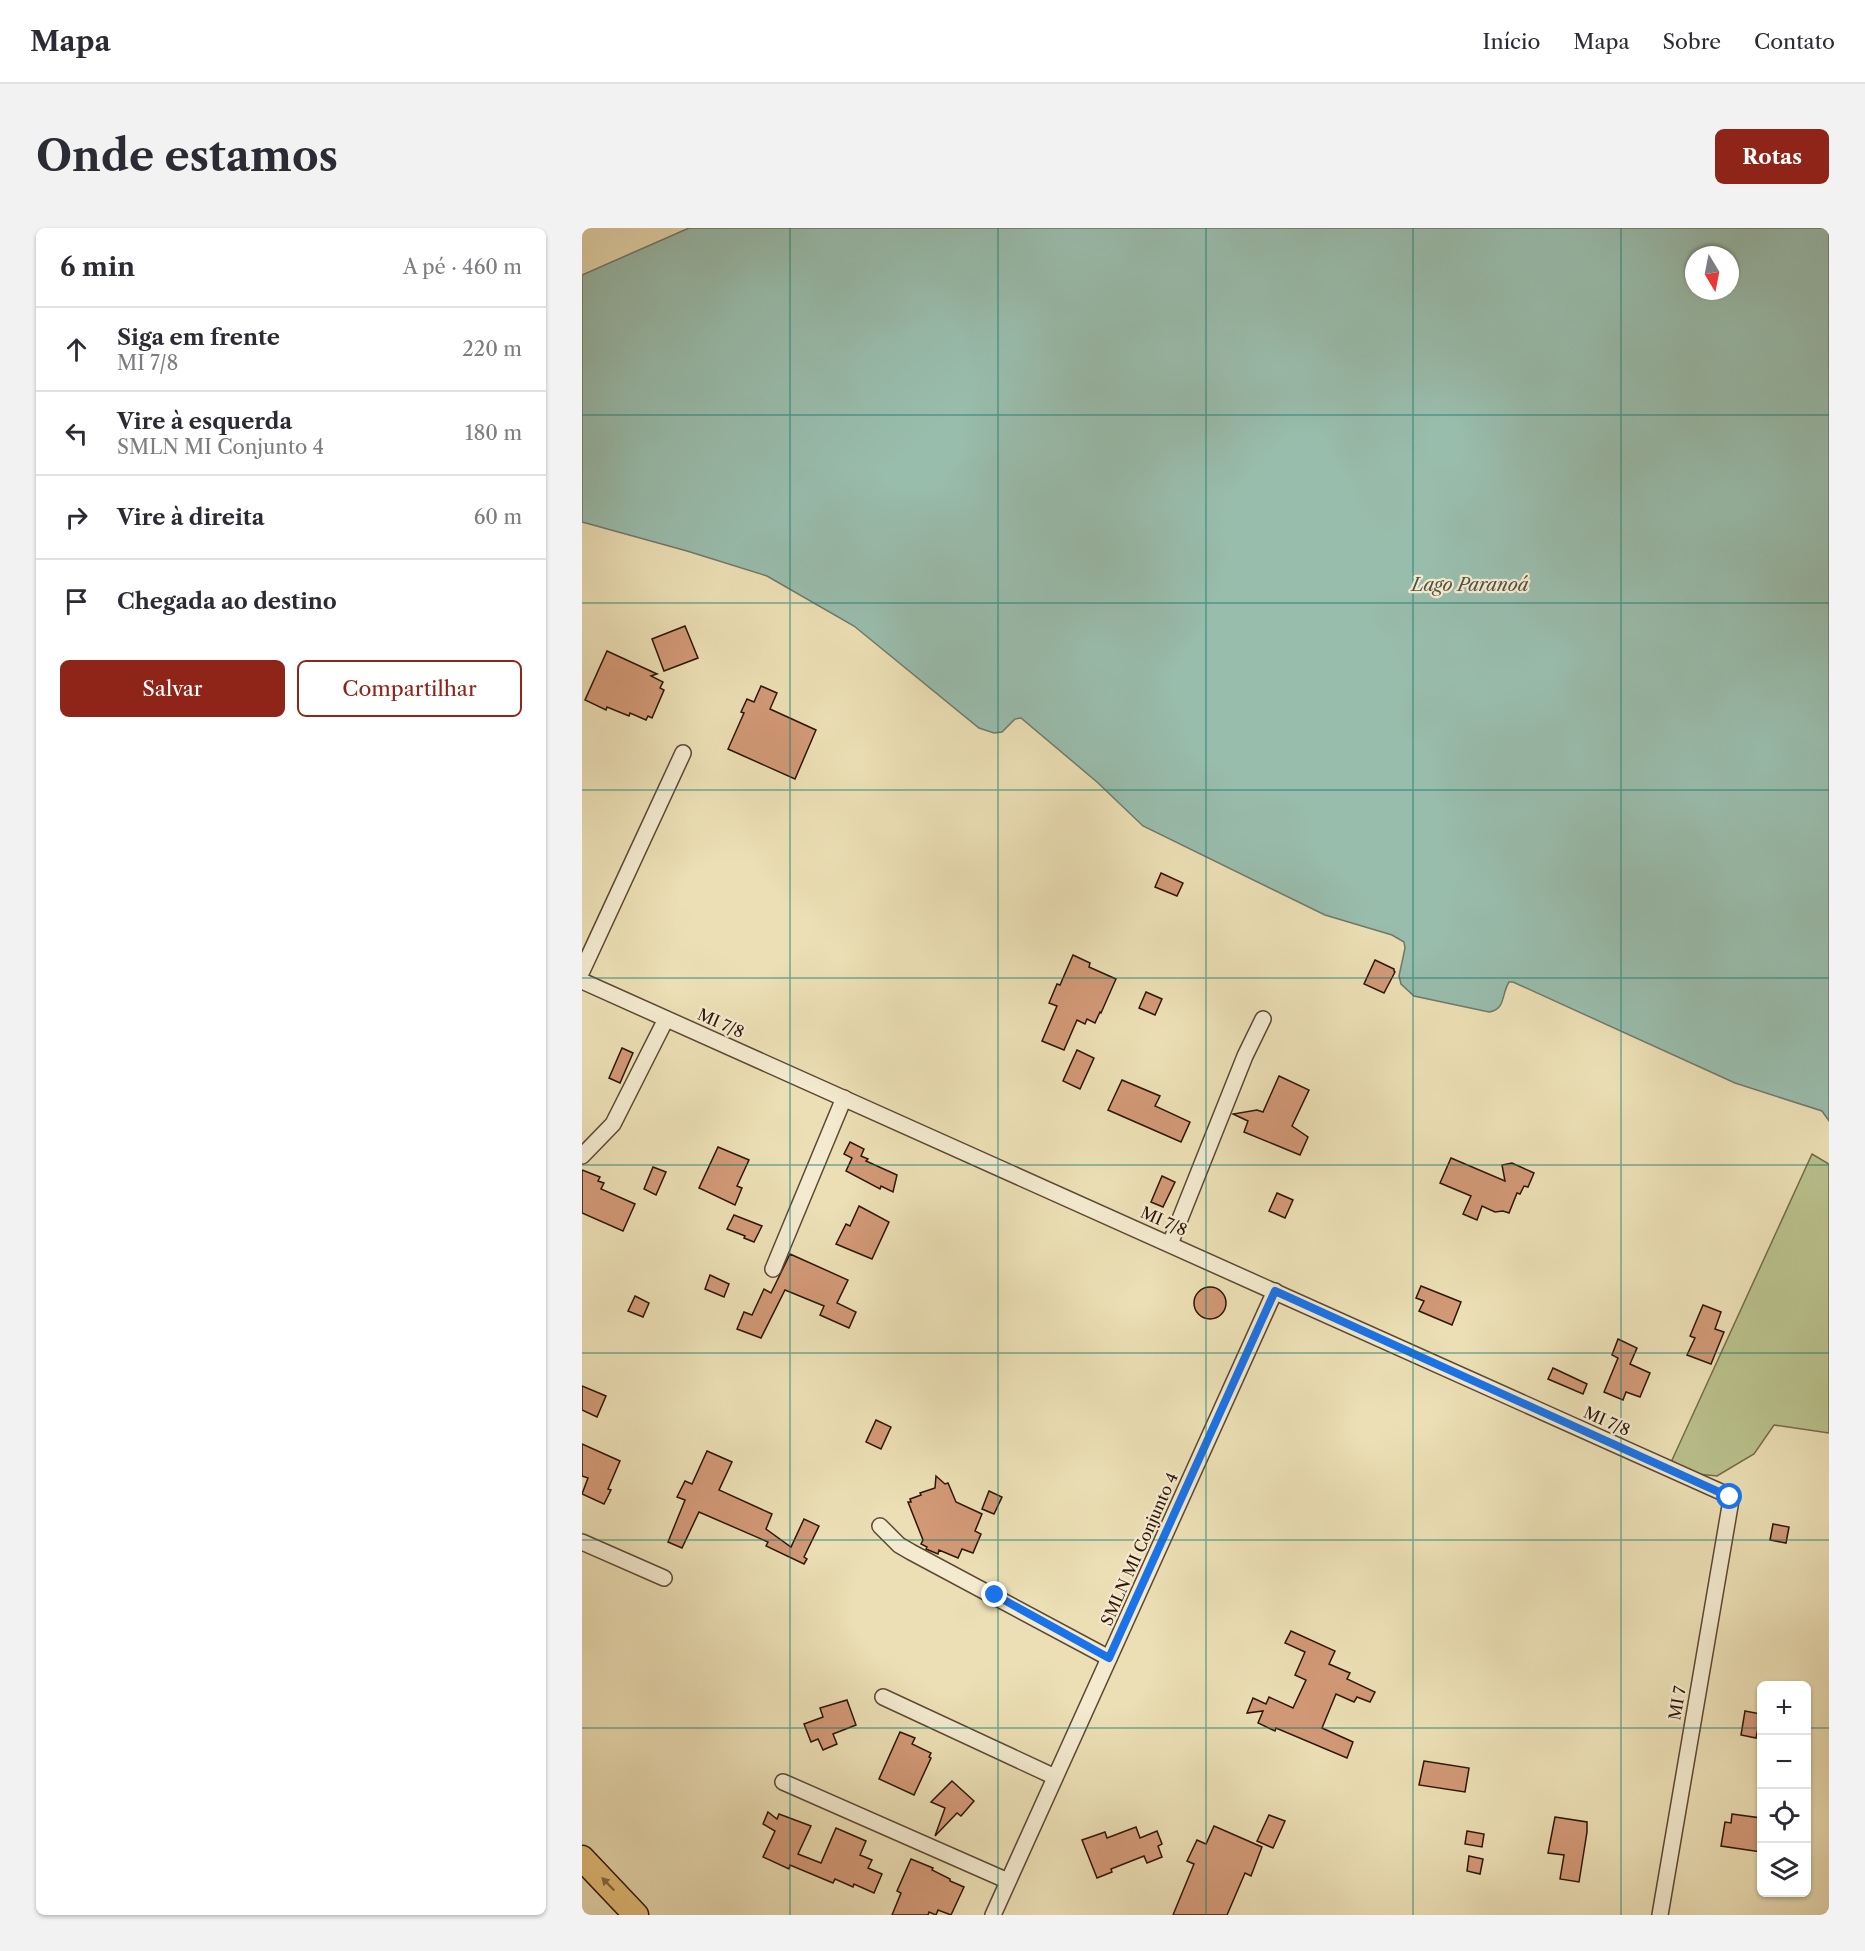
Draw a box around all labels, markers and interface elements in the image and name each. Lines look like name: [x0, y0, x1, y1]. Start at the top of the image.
text: Mapa: [30, 24, 111, 58]
text: Início: [1483, 29, 1540, 54]
text: Mapa: [1573, 29, 1630, 54]
text: Sobre: [1663, 29, 1721, 54]
text: Contato: [1754, 29, 1835, 54]
button: Rotas: [1715, 129, 1829, 184]
text: Onde estamos: [36, 130, 338, 182]
north arrow: [1685, 246, 1739, 300]
text: 6 min: [60, 251, 135, 283]
text: A pé · 460 m: [403, 255, 522, 279]
text: Siga em frente: [117, 324, 280, 351]
icon: ahead: [60, 333, 93, 366]
text: 220 m: [462, 337, 522, 361]
text: MI 7/8: [117, 351, 178, 375]
text: Vire à esquerda: [117, 408, 292, 435]
icon: left: [60, 417, 93, 450]
text: 180 m: [465, 421, 522, 445]
text: SMLN MI Conjunto 4: [117, 435, 324, 459]
icon: right: [60, 501, 93, 534]
text: Vire à direita: [117, 504, 264, 531]
text: 60 m: [474, 505, 522, 529]
water label: Lago Paranoá: [1410, 574, 1529, 596]
icon: arrive: [60, 585, 93, 618]
text: Chegada ao destino: [117, 588, 337, 615]
button: Salvar: [60, 660, 285, 717]
button: Compartilhar: [297, 660, 522, 717]
street label: MI 7/8: [695, 1004, 747, 1042]
street label: MI 7/8: [1138, 1202, 1190, 1240]
street label: MI 7/8: [1581, 1402, 1633, 1440]
street label: SMLN MI Conjunto 4: [1096, 1469, 1182, 1629]
route start: [1716, 1483, 1742, 1509]
route end: [981, 1581, 1007, 1607]
map controls: [1757, 1681, 1811, 1897]
button: +: [1757, 1681, 1811, 1735]
street label: MI 7: [1664, 1684, 1690, 1722]
button: −: [1757, 1735, 1811, 1789]
button: locate: [1757, 1789, 1811, 1843]
button: layers: [1757, 1843, 1811, 1897]
one-way arrow: [601, 1878, 615, 1892]

